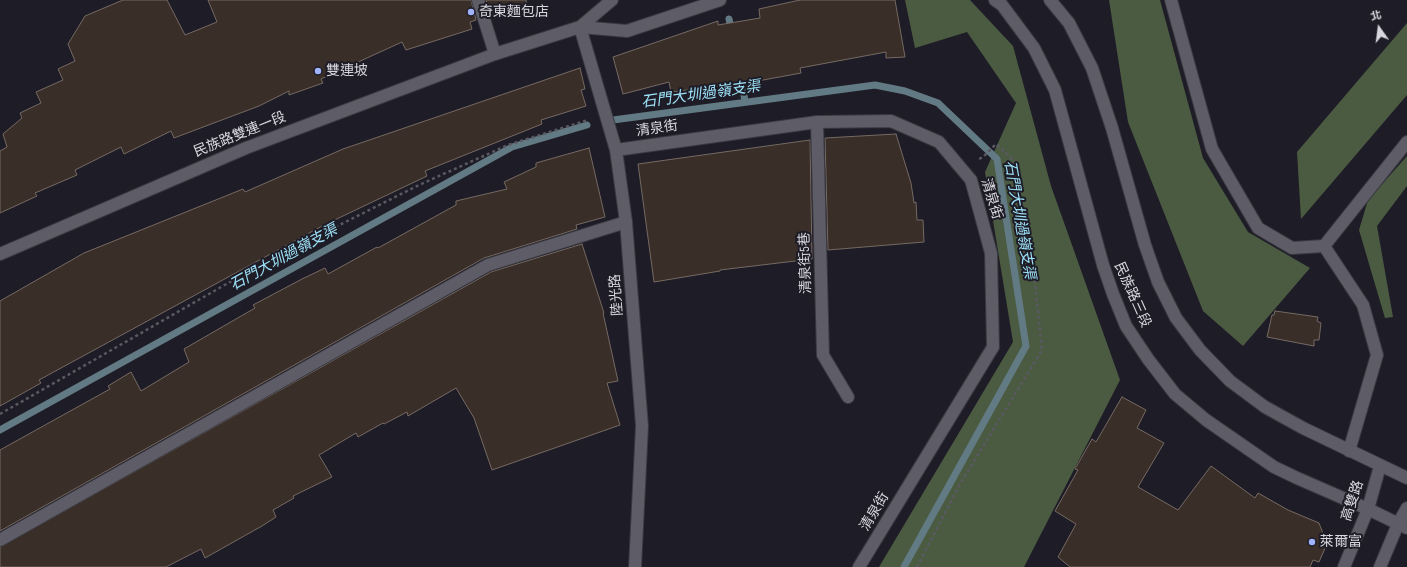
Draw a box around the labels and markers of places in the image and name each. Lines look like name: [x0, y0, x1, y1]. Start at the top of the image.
place label: 奇東麵包店: [479, 4, 549, 20]
marker: 奇東麵包店: [466, 7, 476, 17]
place label: 雙連坡: [326, 63, 368, 79]
marker: 雙連坡: [313, 66, 323, 76]
place label: 萊爾富: [1320, 534, 1362, 550]
marker: 萊爾富: [1307, 537, 1317, 547]

